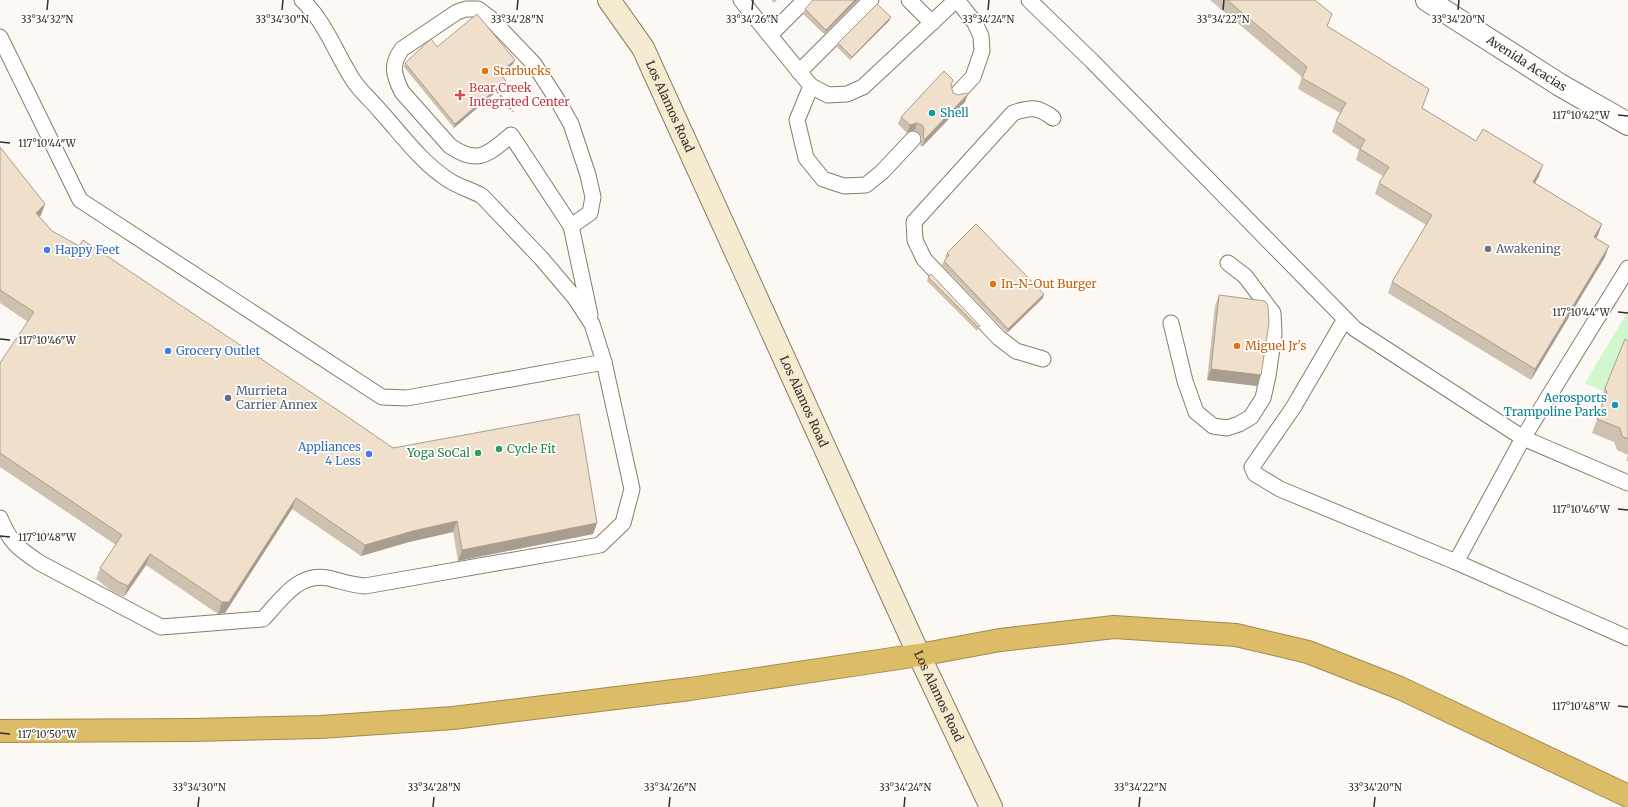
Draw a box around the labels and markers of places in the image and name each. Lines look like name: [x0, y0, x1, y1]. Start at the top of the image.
place label: Starbucks: [493, 63, 551, 78]
marker: Starbucks: [480, 66, 490, 76]
place label: Bear Creek Integrated Center: [469, 80, 570, 109]
marker: Bear Creek Integrated Center: [454, 89, 466, 101]
place label: Shell: [940, 105, 969, 120]
marker: Shell: [927, 108, 937, 118]
place label: Awakening: [1495, 241, 1562, 256]
place label: Happy Feet: [55, 242, 120, 257]
marker: Awakening: [1483, 244, 1493, 254]
marker: Happy Feet: [42, 245, 52, 255]
place label: In-N-Out Burger: [1001, 276, 1097, 291]
marker: In-N-Out Burger: [988, 279, 998, 289]
place label: Miguel Jr's: [1245, 338, 1306, 353]
marker: Miguel Jr's: [1232, 341, 1242, 351]
place label: Grocery Outlet: [176, 343, 260, 358]
marker: Grocery Outlet: [163, 346, 173, 356]
place label: Murrieta Carrier Annex: [236, 383, 318, 412]
place label: Aerosports Trampoline Parks: [1503, 390, 1607, 419]
marker: Murrieta Carrier Annex: [223, 393, 233, 403]
marker: Aerosports Trampoline Parks: [1610, 400, 1620, 410]
place label: Appliances 4 Less: [297, 439, 361, 468]
place label: Cycle Fit: [507, 441, 556, 456]
marker: Cycle Fit: [494, 444, 504, 454]
place label: Yoga SoCal: [406, 445, 470, 460]
marker: Yoga SoCal: [473, 448, 483, 458]
marker: Appliances 4 Less: [364, 449, 374, 459]

